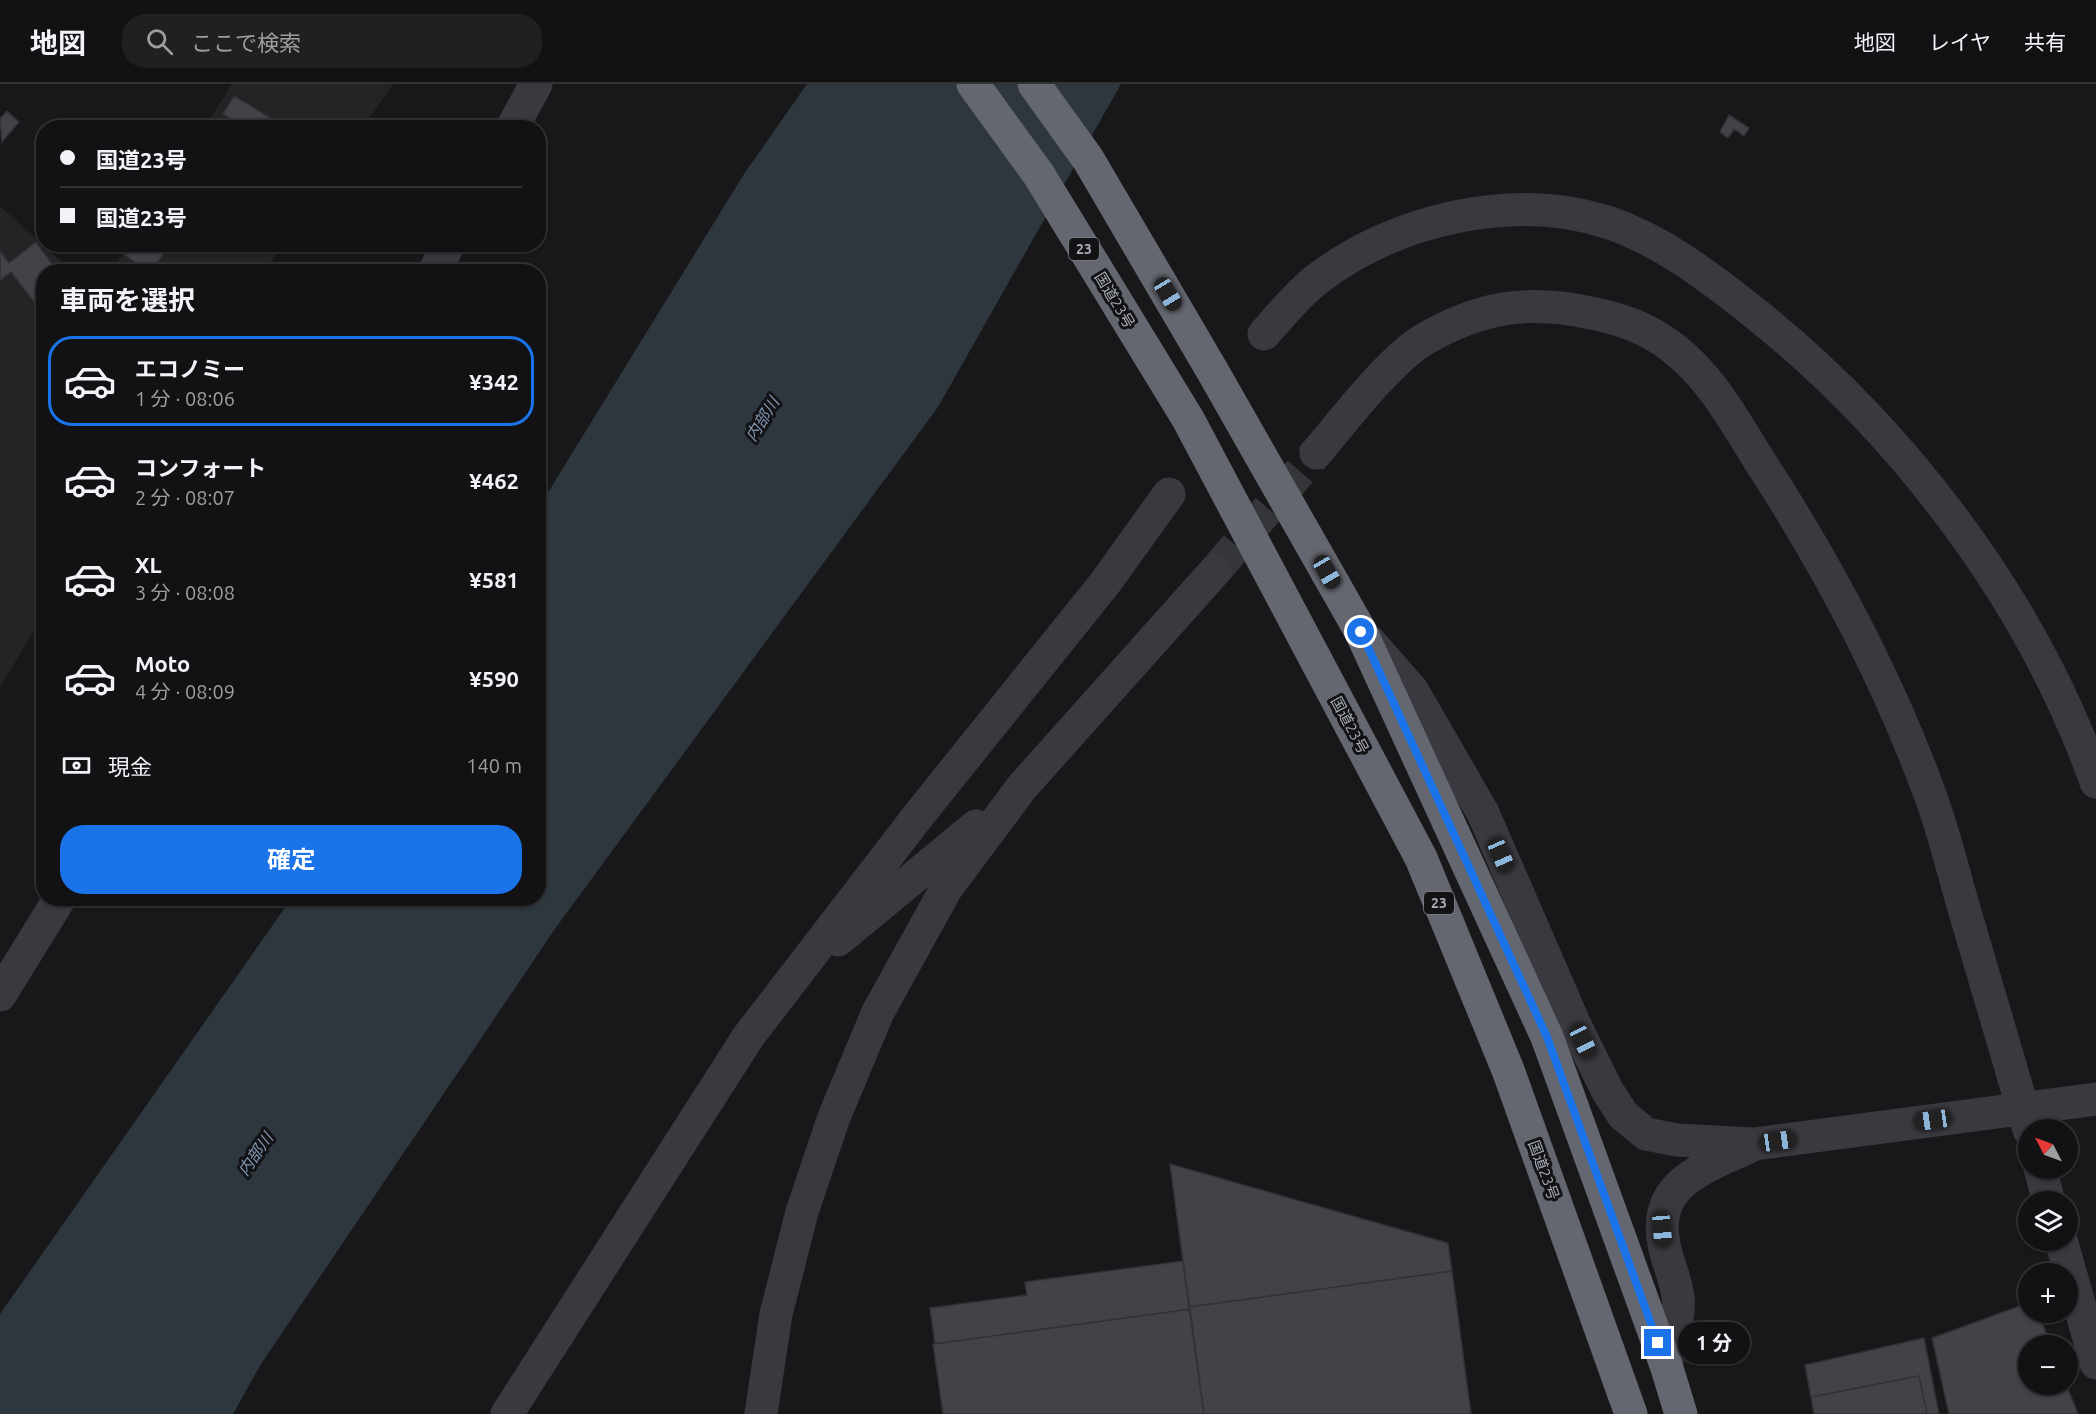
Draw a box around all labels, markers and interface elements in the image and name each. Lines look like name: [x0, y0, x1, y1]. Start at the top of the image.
search box: [122, 14, 542, 68]
icon: search: [143, 25, 176, 58]
text: 地図: [30, 27, 86, 58]
text: ここで検索: [191, 30, 301, 55]
text: 地図: [1854, 30, 1896, 54]
text: レイヤ: [1929, 30, 1991, 54]
text: 共有: [2024, 30, 2066, 54]
text: 国道23号: [96, 147, 187, 172]
text: 国道23号: [96, 205, 187, 230]
road number: 23: [1069, 238, 1099, 260]
street label: 国道23号: [1092, 269, 1138, 331]
car: [1151, 274, 1185, 314]
text: 車両を選択: [60, 285, 195, 315]
icon: car: [63, 354, 117, 408]
text: エコノミー: [135, 356, 245, 381]
text: ¥342: [469, 369, 519, 394]
text: 1 分 · 08:06: [135, 387, 235, 410]
water label: 内部川: [742, 392, 783, 444]
icon: car: [63, 453, 117, 507]
text: コンフォート: [135, 455, 266, 480]
text: ¥462: [469, 468, 519, 493]
text: 2 分 · 08:07: [135, 486, 235, 509]
icon: car: [63, 552, 117, 606]
text: XL: [135, 552, 162, 577]
car: [1310, 552, 1344, 592]
text: ¥581: [469, 567, 519, 592]
text: 3 分 · 08:08: [135, 581, 235, 604]
route start: [1347, 618, 1374, 645]
icon: car: [63, 651, 117, 705]
text: Moto: [135, 651, 190, 676]
text: ¥590: [469, 666, 519, 691]
text: 4 分 · 08:09: [135, 680, 235, 703]
street label: 国道23号: [1328, 694, 1372, 756]
icon: cash: [60, 749, 93, 782]
text: 現金: [108, 754, 152, 779]
text: 140 m: [466, 754, 522, 777]
button: 確定: [60, 825, 522, 894]
car: [1485, 835, 1517, 875]
road number: 23: [1424, 892, 1454, 914]
car: [1567, 1021, 1599, 1061]
car: [1914, 1109, 1952, 1131]
north arrow: [2018, 1119, 2078, 1179]
map controls: [2018, 1119, 2078, 1395]
water label: 内部川: [234, 1128, 277, 1179]
car: [1759, 1130, 1797, 1152]
street label: 国道23号: [1525, 1138, 1563, 1202]
button: layers: [2018, 1191, 2078, 1251]
car: [1651, 1210, 1673, 1248]
button: +: [2018, 1263, 2078, 1323]
callout: 1 分: [1679, 1322, 1751, 1364]
route end: [1644, 1329, 1671, 1356]
text: 1 分: [1696, 1331, 1732, 1354]
button: −: [2018, 1335, 2078, 1395]

